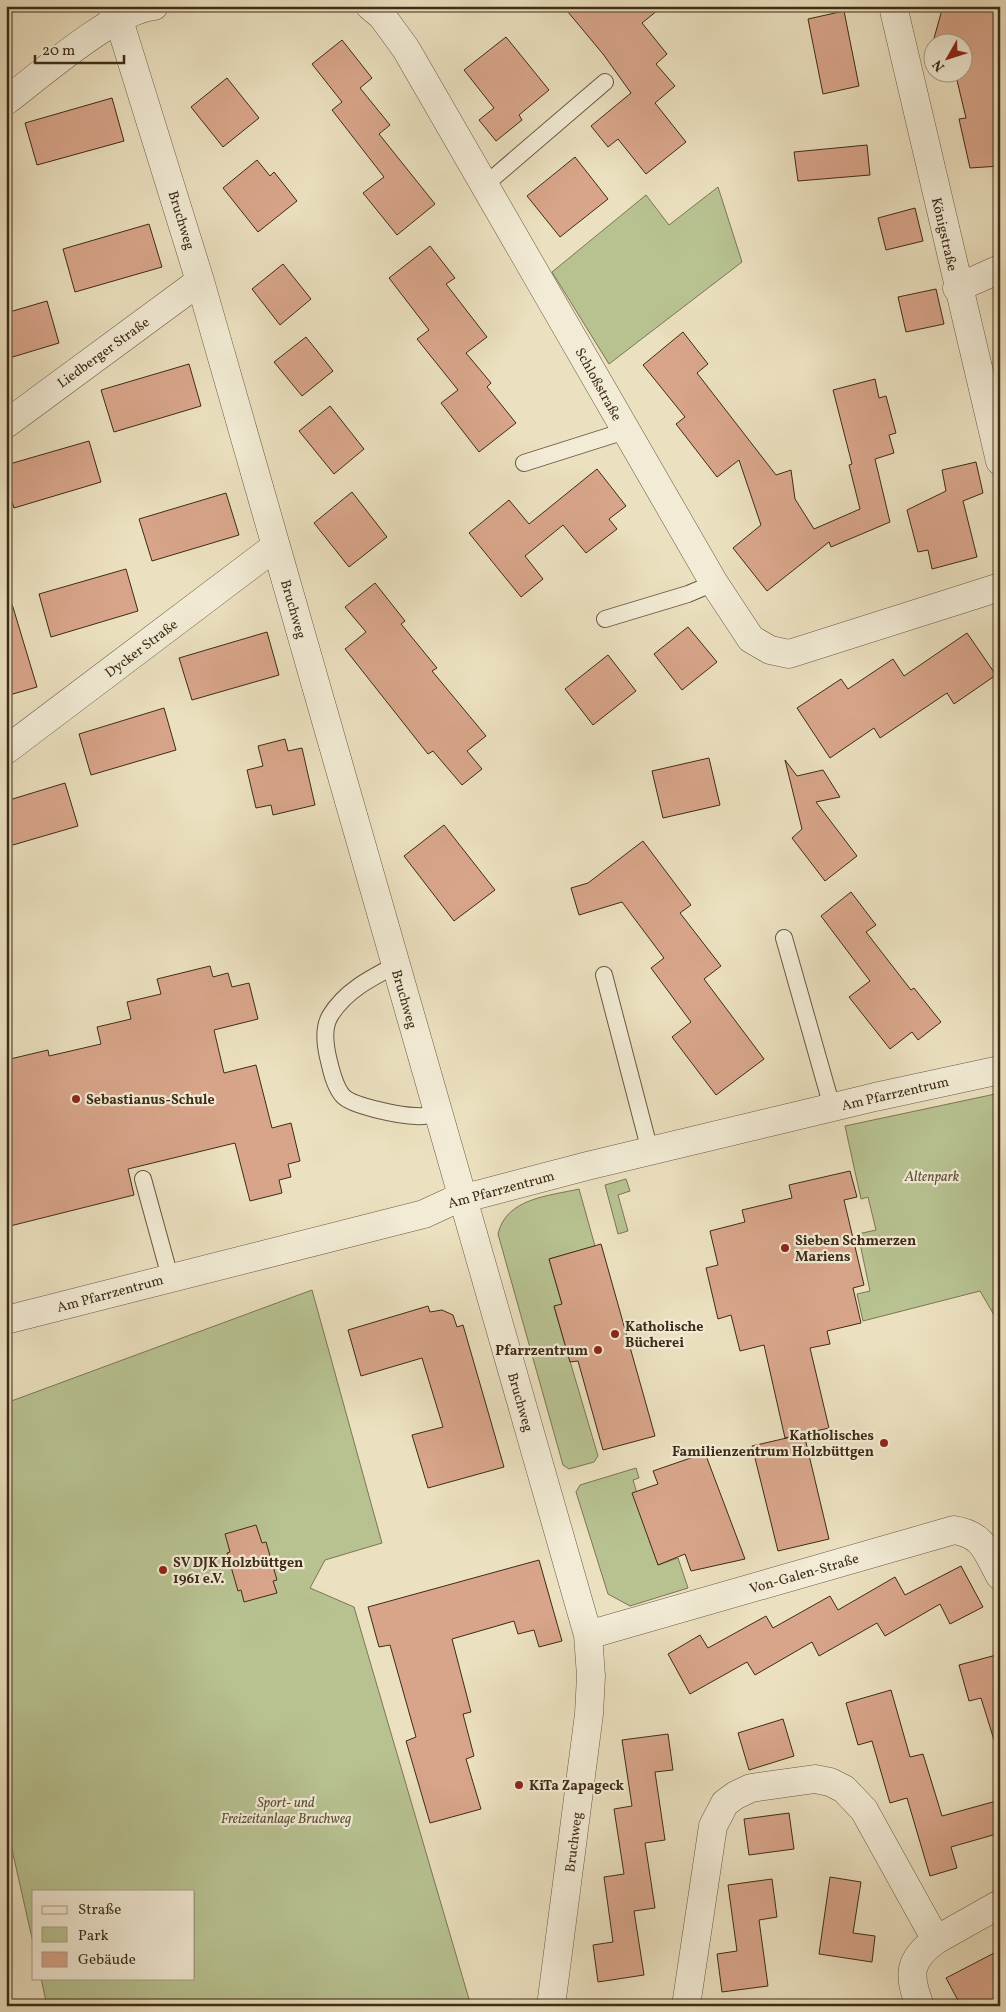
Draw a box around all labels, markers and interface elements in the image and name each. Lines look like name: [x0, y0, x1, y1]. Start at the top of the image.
scale bar: [35, 32, 124, 64]
north arrow: [924, 32, 974, 82]
text: 20 m: [42, 41, 75, 62]
text: N: [928, 55, 950, 75]
street label: Bruchweg: [163, 189, 199, 252]
street label: Königstraße: [926, 196, 961, 273]
street label: Liedberger Straße: [54, 313, 154, 393]
street label: Schloßstraße: [570, 345, 626, 425]
street label: Bruchweg: [275, 578, 310, 641]
street label: Dycker Straße: [102, 615, 183, 683]
street label: Bruchweg: [386, 968, 421, 1031]
street label: Am Pfarrzentrum: [840, 1073, 951, 1116]
place label: Sebastianus-Schule: [86, 1091, 215, 1110]
marker: Sebastianus-Schule: [70, 1093, 82, 1105]
street label: Am Pfarrzentrum: [446, 1167, 557, 1214]
park label: Altenpark: [904, 1168, 960, 1187]
place label: Sieben Schmerzen Mariens: [795, 1232, 916, 1267]
marker: Sieben Schmerzen Mariens: [779, 1242, 791, 1254]
street label: Am Pfarrzentrum: [55, 1271, 166, 1318]
place label: Katholische Bücherei: [625, 1318, 703, 1353]
marker: Katholische Bücherei: [609, 1328, 621, 1340]
place label: Pfarrzentrum: [495, 1342, 588, 1361]
marker: Pfarrzentrum: [592, 1344, 604, 1356]
street label: Bruchweg: [502, 1371, 537, 1434]
place label: Katholisches Familienzentrum Holzbüttgen: [672, 1427, 874, 1462]
marker: Katholisches Familienzentrum Holzbüttgen: [878, 1437, 890, 1449]
street label: Von-Galen-Straße: [747, 1550, 862, 1599]
place label: SV DJK Holzbüttgen 1961 e.V.: [173, 1554, 303, 1589]
marker: SV DJK Holzbüttgen 1961 e.V.: [157, 1564, 169, 1576]
place label: KiTa Zapageck: [529, 1777, 625, 1796]
marker: KiTa Zapageck: [513, 1779, 525, 1791]
park label: Sport- und Freizeitanlage Bruchweg: [221, 1794, 351, 1829]
street label: Bruchweg: [561, 1811, 588, 1873]
legend: [32, 1890, 195, 1980]
text: Straße: [78, 1900, 121, 1921]
text: Park: [78, 1926, 109, 1947]
text: Gebäude: [78, 1950, 136, 1971]

